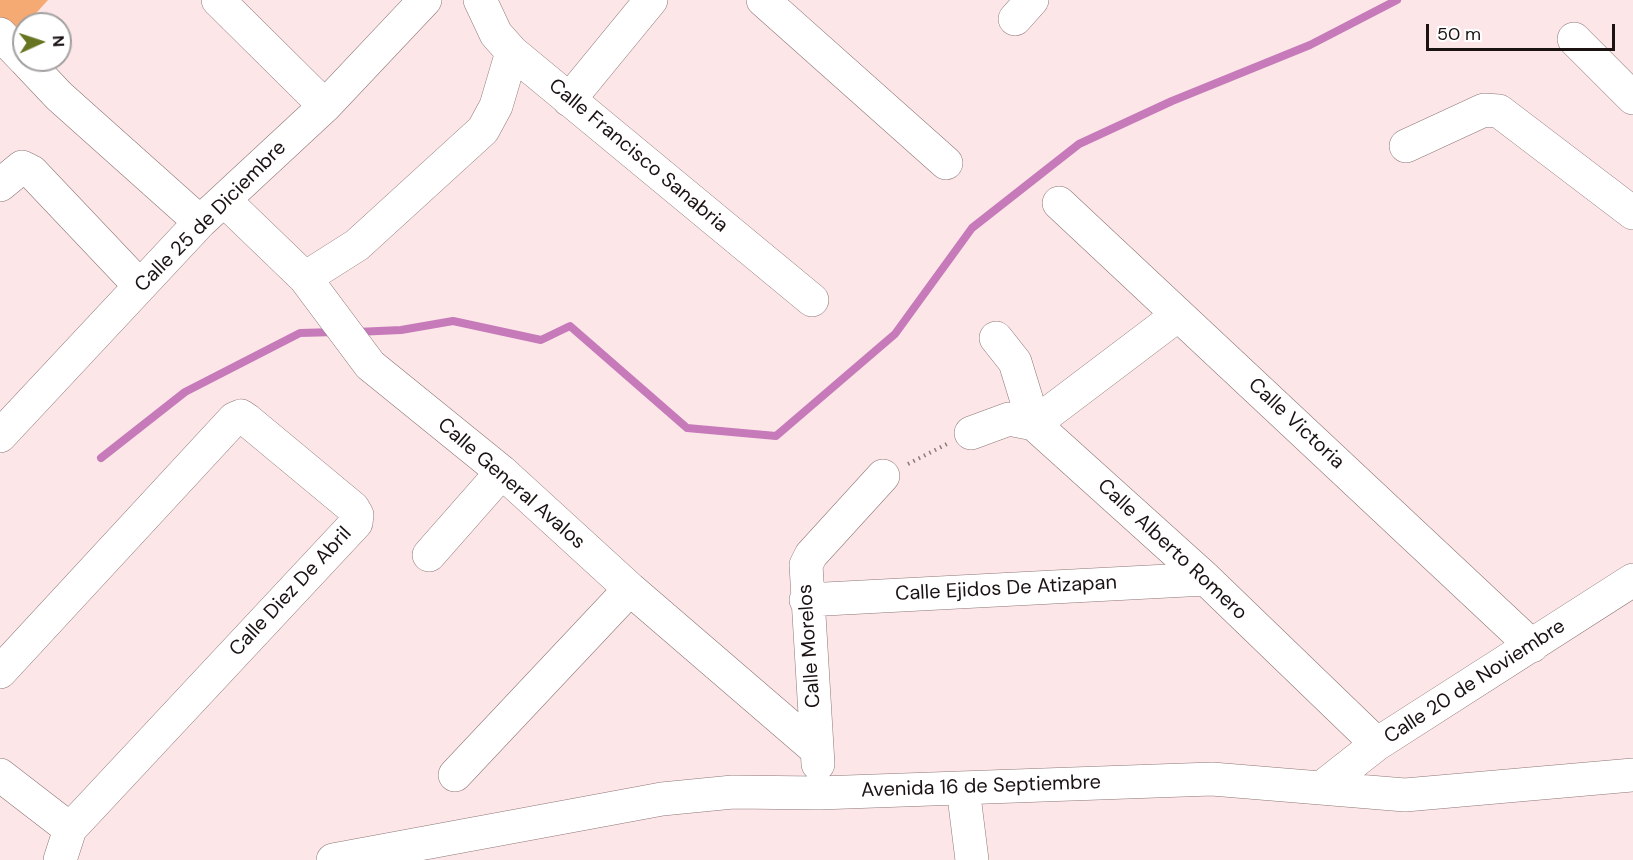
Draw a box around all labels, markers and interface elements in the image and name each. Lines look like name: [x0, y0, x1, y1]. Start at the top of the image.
north arrow: [12, 12, 72, 72]
scale bar: [1429, 12, 1618, 50]
text: 50 m: [1437, 22, 1481, 46]
text: N: [48, 35, 69, 48]
street label: Calle Francisco Sanabria: [543, 74, 733, 238]
street label: Calle 25 de Diciembre: [130, 136, 292, 298]
street label: Calle Victoria: [1243, 373, 1349, 475]
street label: Calle General Avalos: [432, 413, 590, 555]
street label: Calle Alberto Romero: [1092, 474, 1252, 626]
street label: Calle Diez De Abril: [225, 522, 357, 662]
street label: Calle Ejidos De Atizapan: [895, 571, 1117, 607]
street label: Calle Morelos: [794, 583, 826, 709]
street label: Calle 20 de Noviembre: [1380, 614, 1570, 750]
street label: Avenida 16 de Septiembre: [861, 771, 1101, 803]

